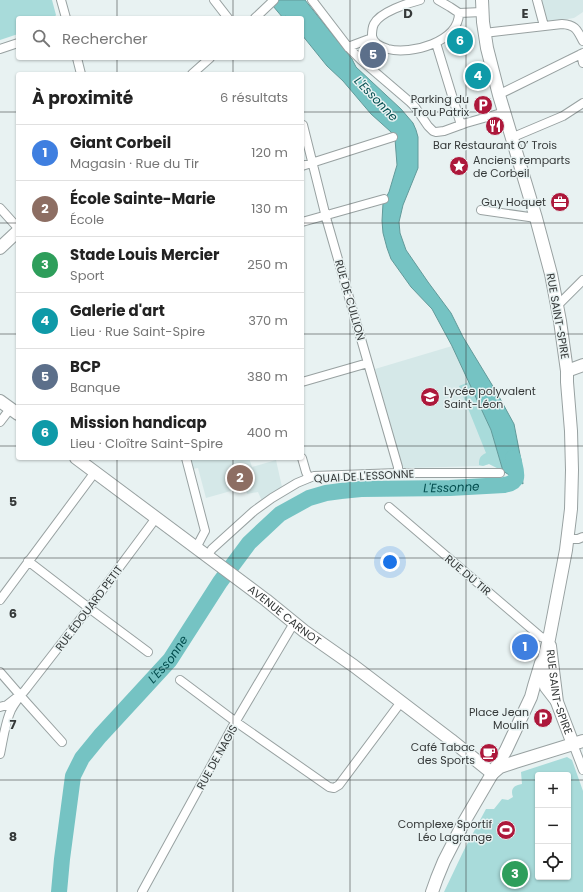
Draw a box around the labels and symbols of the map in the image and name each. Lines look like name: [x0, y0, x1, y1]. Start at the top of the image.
text: D: [403, 4, 413, 23]
text: E: [521, 4, 529, 23]
pin: 6: [447, 26, 473, 56]
pin: 5: [360, 40, 386, 70]
pin: 4: [465, 61, 491, 91]
water label: L'Essonne: [351, 73, 402, 125]
place label: Parking du Trou Patrix: [411, 91, 470, 120]
parking icon: Parking du Trou Patrix: [472, 94, 494, 116]
restaurant icon: Bar Restaurant O’ Trois: [484, 115, 506, 137]
place label: Bar Restaurant O’ Trois: [433, 137, 557, 153]
place label: Anciens remparts de Corbeil: [473, 152, 571, 181]
place icon: Anciens remparts de Corbeil: [448, 155, 470, 177]
office icon: Guy Hoquet: [549, 191, 571, 213]
place label: Guy Hoquet: [481, 194, 546, 210]
street label: RUE DE CULLION: [331, 258, 369, 342]
street label: RUE SAINT-SPIRE: [543, 272, 573, 360]
place label: Lycée polyvalent Saint-Léon: [444, 383, 536, 412]
school or university icon: Lycée polyvalent Saint-Léon: [419, 386, 441, 408]
pin: 2: [227, 463, 253, 493]
street label: QUAI DE L'ESSONNE: [313, 465, 415, 487]
water label: L'Essonne: [423, 477, 481, 496]
text: 5: [9, 492, 17, 511]
street label: RUE DU TIR: [441, 551, 495, 599]
your location: [380, 552, 400, 572]
street label: RUE ÉDOUARD PETIT: [51, 562, 127, 654]
street label: AVENUE CARNOT: [245, 581, 325, 649]
text: 6: [9, 604, 17, 623]
water label: L'Essonne: [144, 632, 192, 687]
pin: 1: [512, 632, 538, 662]
street label: RUE SAINT-SPIRE: [542, 648, 577, 737]
place label: Place Jean Moulin: [469, 704, 529, 733]
parking icon: Place Jean Moulin: [532, 707, 554, 729]
text: 7: [10, 715, 17, 734]
street label: RUE DE NAGIS: [193, 722, 241, 792]
place label: Café Tabac des Sports: [411, 739, 475, 768]
cafe icon: Café Tabac des Sports: [478, 742, 500, 764]
place label: Complexe Sportif Léo Lagrange: [398, 816, 492, 845]
sports icon: Complexe Sportif Léo Lagrange: [495, 819, 517, 841]
text: 8: [9, 827, 17, 846]
pin: 3: [502, 859, 528, 889]

